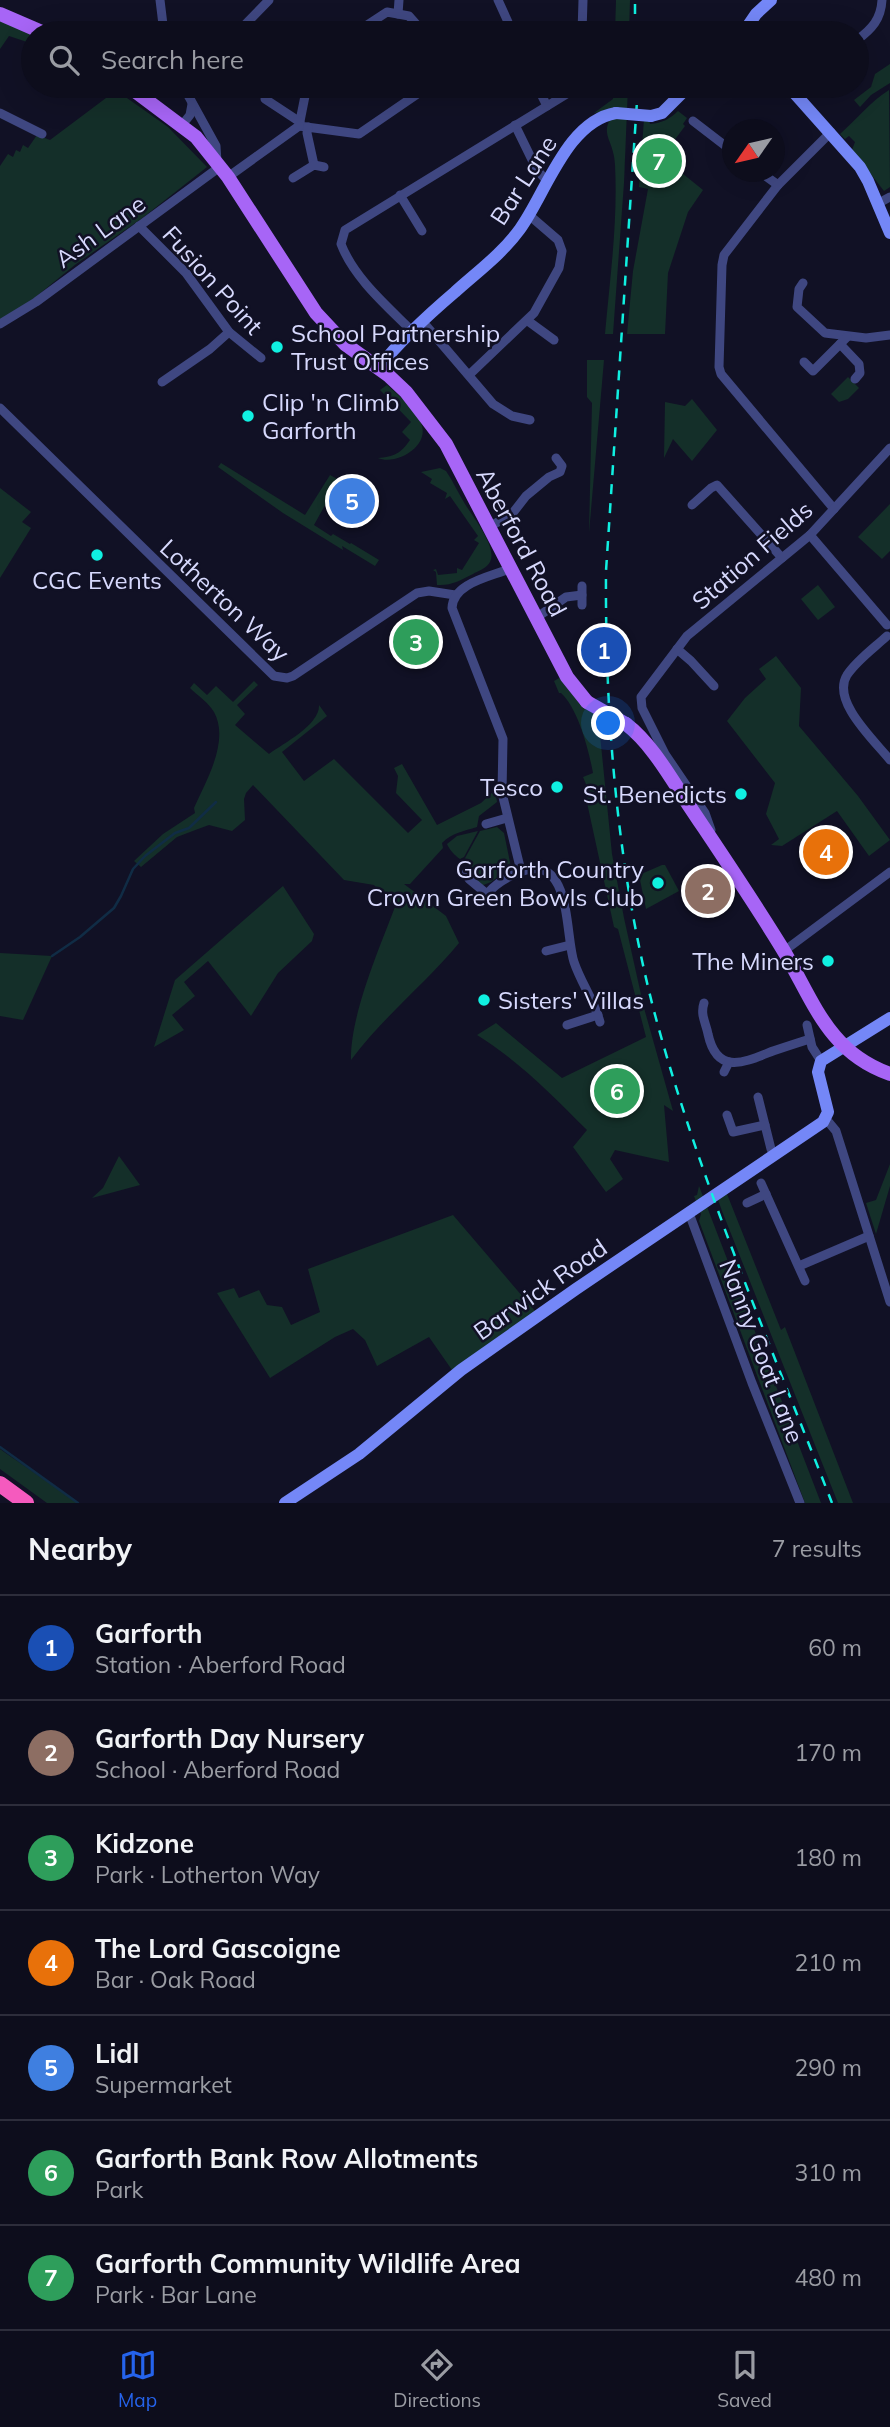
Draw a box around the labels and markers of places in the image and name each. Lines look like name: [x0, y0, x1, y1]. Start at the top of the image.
pin: 7: [636, 135, 682, 187]
place label: School Partnership Trust Offices: [291, 318, 500, 376]
marker: School Partnership Trust Offices: [269, 339, 285, 355]
place label: Clip 'n Climb Garforth: [262, 387, 399, 445]
marker: Clip 'n Climb Garforth: [240, 408, 256, 424]
pin: 5: [329, 475, 375, 527]
marker: CGC Events: [89, 547, 105, 563]
place label: CGC Events: [32, 565, 162, 595]
pin: 3: [393, 616, 439, 668]
pin: 1: [581, 624, 627, 676]
place label: Tesco: [480, 772, 543, 802]
marker: Tesco: [549, 779, 565, 795]
place label: St. Benedicts: [583, 779, 727, 809]
marker: St. Benedicts: [733, 786, 749, 802]
pin: 4: [803, 826, 849, 878]
place label: Garforth Country Crown Green Bowls Club: [367, 854, 644, 912]
pin: 2: [685, 865, 731, 917]
marker: Garforth Country Crown Green Bowls Club: [650, 875, 666, 891]
place label: The Miners: [692, 946, 814, 976]
marker: The Miners: [820, 953, 836, 969]
place label: Sisters' Villas: [498, 985, 644, 1015]
marker: Sisters' Villas: [476, 992, 492, 1008]
pin: 6: [594, 1065, 640, 1117]

